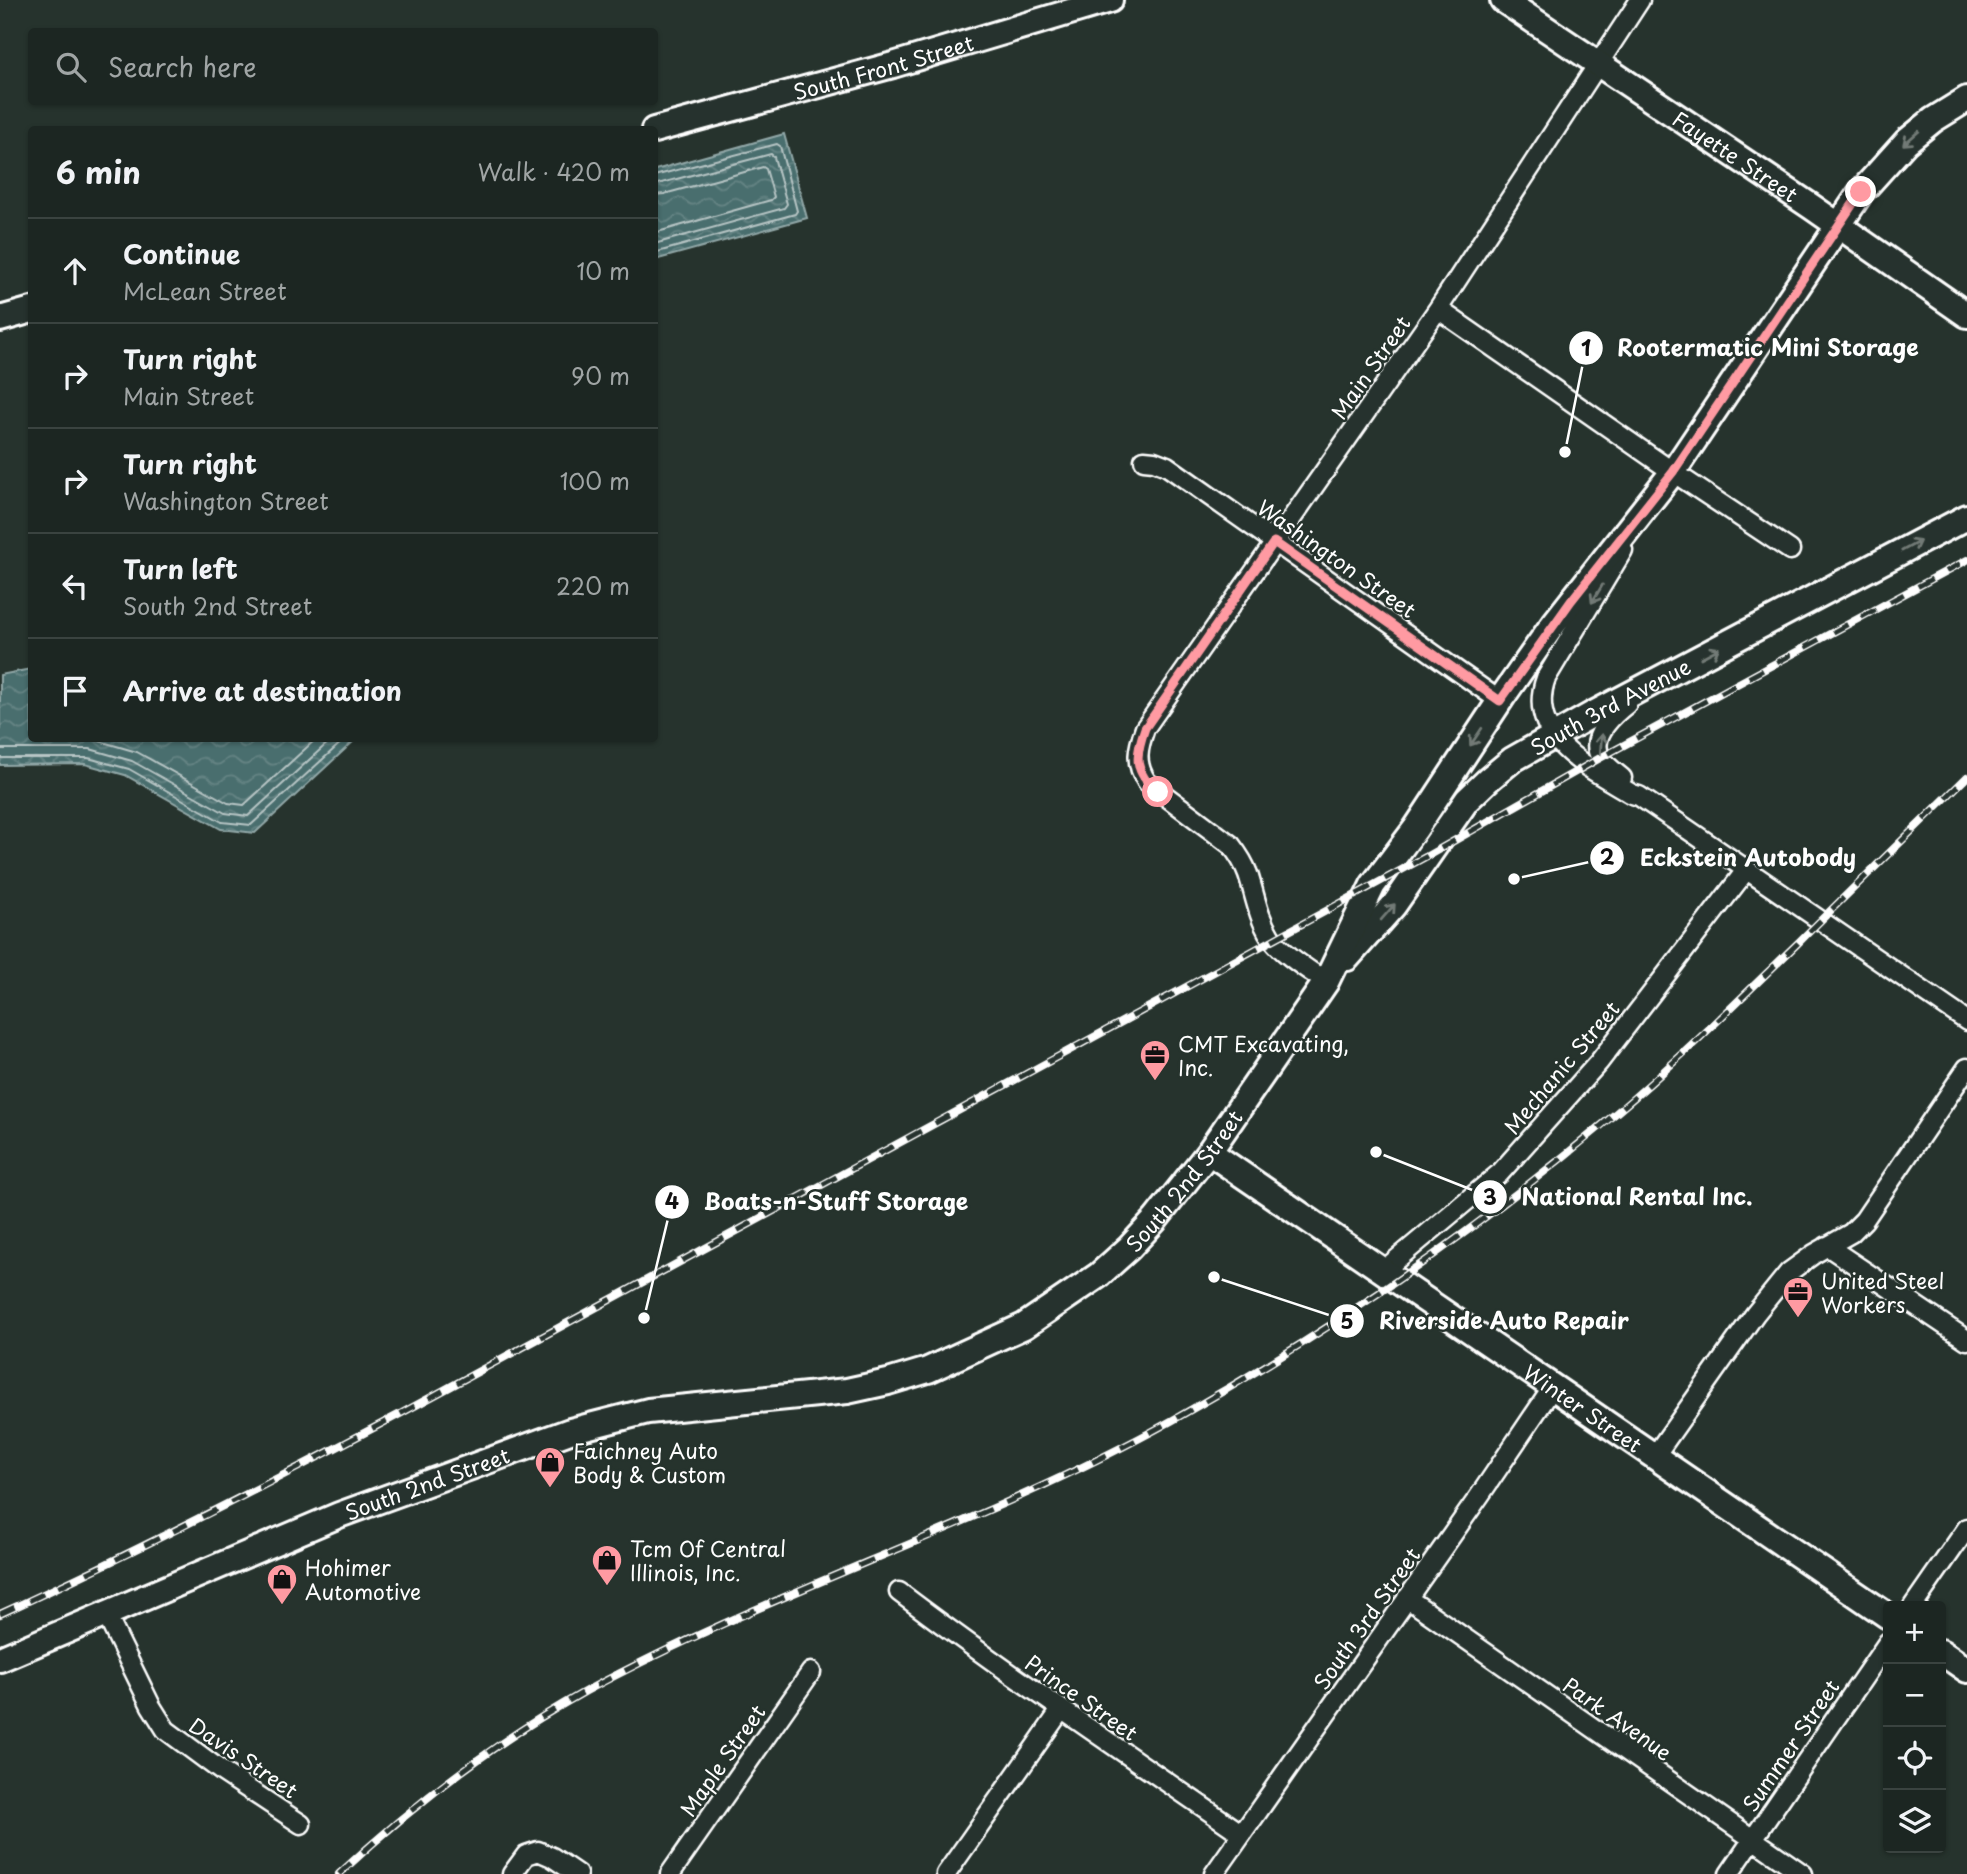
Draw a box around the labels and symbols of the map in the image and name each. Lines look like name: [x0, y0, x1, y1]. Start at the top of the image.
street label: South Front Street: [790, 26, 977, 107]
street label: Fayette Street: [1667, 102, 1805, 209]
one-way arrow: [1902, 130, 1920, 146]
route end: [1845, 176, 1876, 207]
street label: Main Street: [1323, 309, 1417, 425]
callout: Rootermatic Mini Storage: [1569, 326, 1933, 370]
text: Rootermatic Mini Storage: [1617, 329, 1919, 364]
text: 1: [1581, 331, 1591, 363]
street label: Washington Street: [1251, 491, 1423, 625]
one-way arrow: [1900, 539, 1921, 552]
one-way arrow: [1590, 584, 1604, 604]
one-way arrow: [1699, 645, 1720, 659]
street label: South 3rd Avenue: [1524, 650, 1696, 762]
one-way arrow: [1468, 727, 1483, 746]
one-way arrow: [1594, 733, 1607, 756]
route start: [1142, 776, 1173, 807]
callout: Eckstein Autobody: [1590, 836, 1870, 880]
text: Eckstein Autobody: [1640, 839, 1856, 874]
text: 2: [1600, 840, 1615, 872]
one-way arrow: [1380, 904, 1396, 922]
street label: Mechanic Street: [1496, 993, 1626, 1141]
place label: CMT Excavating, Inc.: [1178, 1027, 1349, 1083]
office icon: CMT Excavating, Inc.: [1138, 1038, 1172, 1082]
street label: South 2nd Street: [1118, 1103, 1250, 1258]
callout: National Rental Inc.: [1472, 1175, 1766, 1219]
text: National Rental Inc.: [1521, 1178, 1753, 1213]
callout: Boats-n-Stuff Storage: [654, 1180, 982, 1224]
text: 3: [1483, 1180, 1497, 1212]
text: Boats-n-Stuff Storage: [704, 1183, 969, 1218]
text: 4: [665, 1184, 679, 1216]
place label: United Steel Workers: [1821, 1264, 1944, 1320]
office icon: United Steel Workers: [1781, 1275, 1815, 1319]
callout: Riverside Auto Repair: [1330, 1299, 1644, 1343]
text: Riverside Auto Repair: [1379, 1302, 1629, 1337]
text: 5: [1340, 1304, 1354, 1336]
street label: Winter Street: [1517, 1355, 1649, 1460]
place label: Faichney Auto Body & Custom: [573, 1434, 726, 1490]
street label: South 2nd Street: [340, 1438, 514, 1528]
shop icon: Faichney Auto Body & Custom: [533, 1445, 567, 1489]
place label: Tcm Of Central Illinois, Inc.: [630, 1532, 786, 1588]
street label: South 3rd Street: [1305, 1540, 1427, 1696]
shop icon: Tcm Of Central Illinois, Inc.: [590, 1543, 624, 1587]
place label: Hohimer Automotive: [305, 1551, 421, 1607]
shop icon: Hohimer Automotive: [265, 1562, 299, 1606]
street label: Prince Street: [1019, 1646, 1145, 1748]
street label: Park Avenue: [1557, 1669, 1679, 1767]
street label: Summer Street: [1734, 1672, 1846, 1818]
street label: Maple Street: [671, 1697, 773, 1823]
street label: Davis Street: [183, 1709, 305, 1805]

